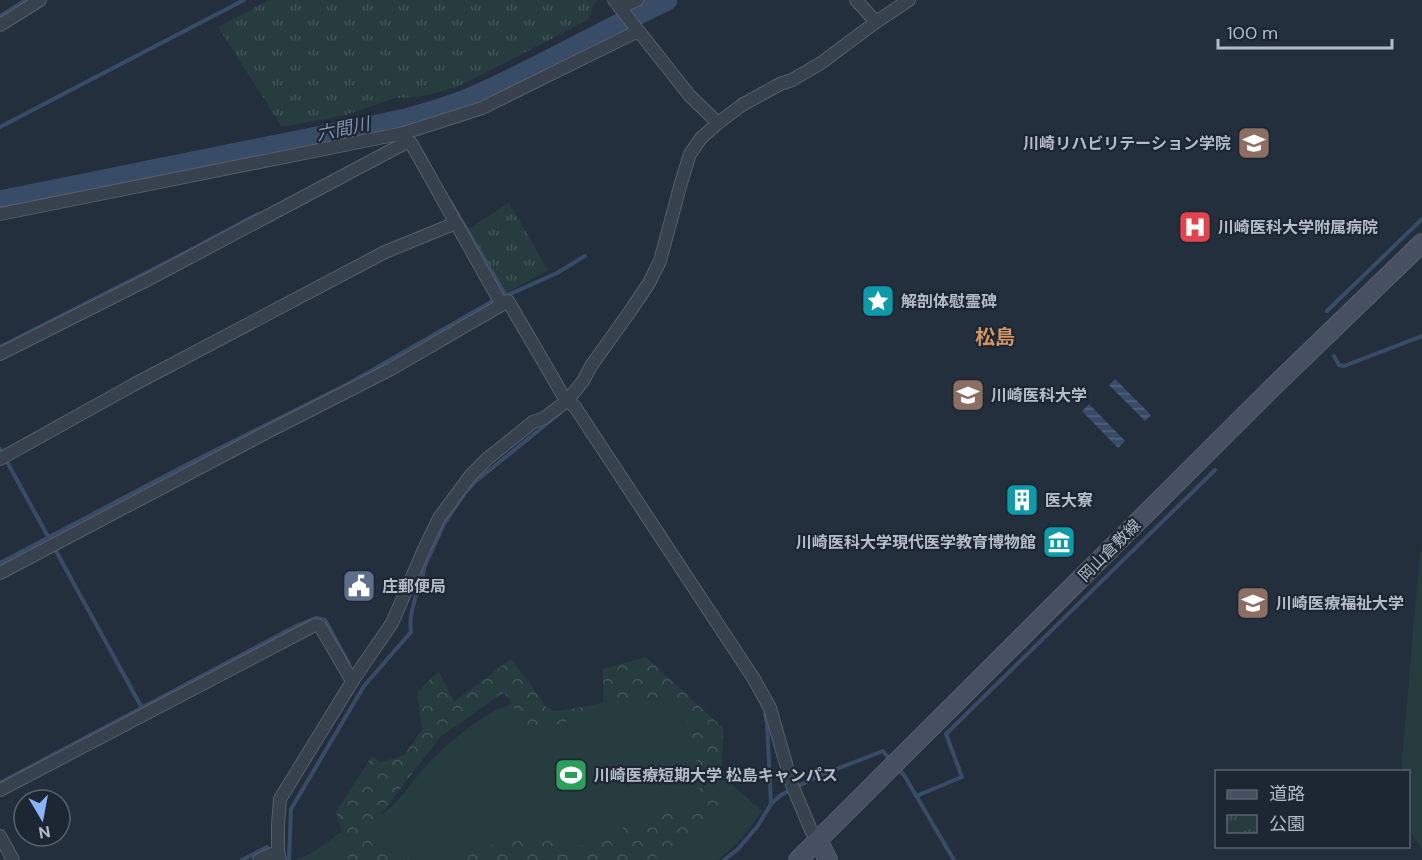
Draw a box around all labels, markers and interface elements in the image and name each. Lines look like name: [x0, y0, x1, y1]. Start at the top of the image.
scale bar: [1218, 12, 1392, 50]
text: 100 m: [1227, 21, 1278, 45]
water label: 六間川: [314, 111, 374, 146]
school or university icon: 川崎リハビリテーション学院: [1236, 125, 1272, 161]
place label: 川崎リハビリテーション学院: [1023, 133, 1231, 154]
hospital icon: 川崎医科大学附属病院: [1177, 209, 1213, 245]
place label: 川崎医科大学附属病院: [1218, 217, 1378, 238]
place icon: 解剖体慰霊碑: [860, 283, 896, 319]
place label: 解剖体慰霊碑: [901, 291, 997, 312]
district label: 松島: [975, 324, 1015, 350]
school or university icon: 川崎医科大学: [950, 377, 986, 413]
place label: 川崎医科大学: [991, 385, 1087, 406]
building icon: 医大寮: [1004, 482, 1040, 518]
place label: 医大寮: [1045, 490, 1093, 511]
street label: 岡山倉敷線: [1074, 515, 1145, 586]
museum icon: 川崎医科大学現代医学教育博物館: [1041, 524, 1077, 560]
place label: 川崎医科大学現代医学教育博物館: [796, 532, 1036, 553]
public building icon: 庄郵便局: [341, 568, 377, 604]
place label: 庄郵便局: [382, 576, 446, 597]
school or university icon: 川崎医療福祉大学: [1235, 585, 1271, 621]
place label: 川崎医療福祉大学: [1276, 593, 1404, 614]
sports icon: 川崎医療短期大学 松島キャンパス: [553, 757, 589, 793]
place label: 川崎医療短期大学 松島キャンパス: [594, 765, 838, 786]
legend: [1215, 770, 1410, 848]
text: 道路: [1269, 782, 1305, 806]
north arrow: [12, 788, 72, 848]
text: 公園: [1269, 812, 1305, 836]
text: N: [37, 821, 52, 844]

